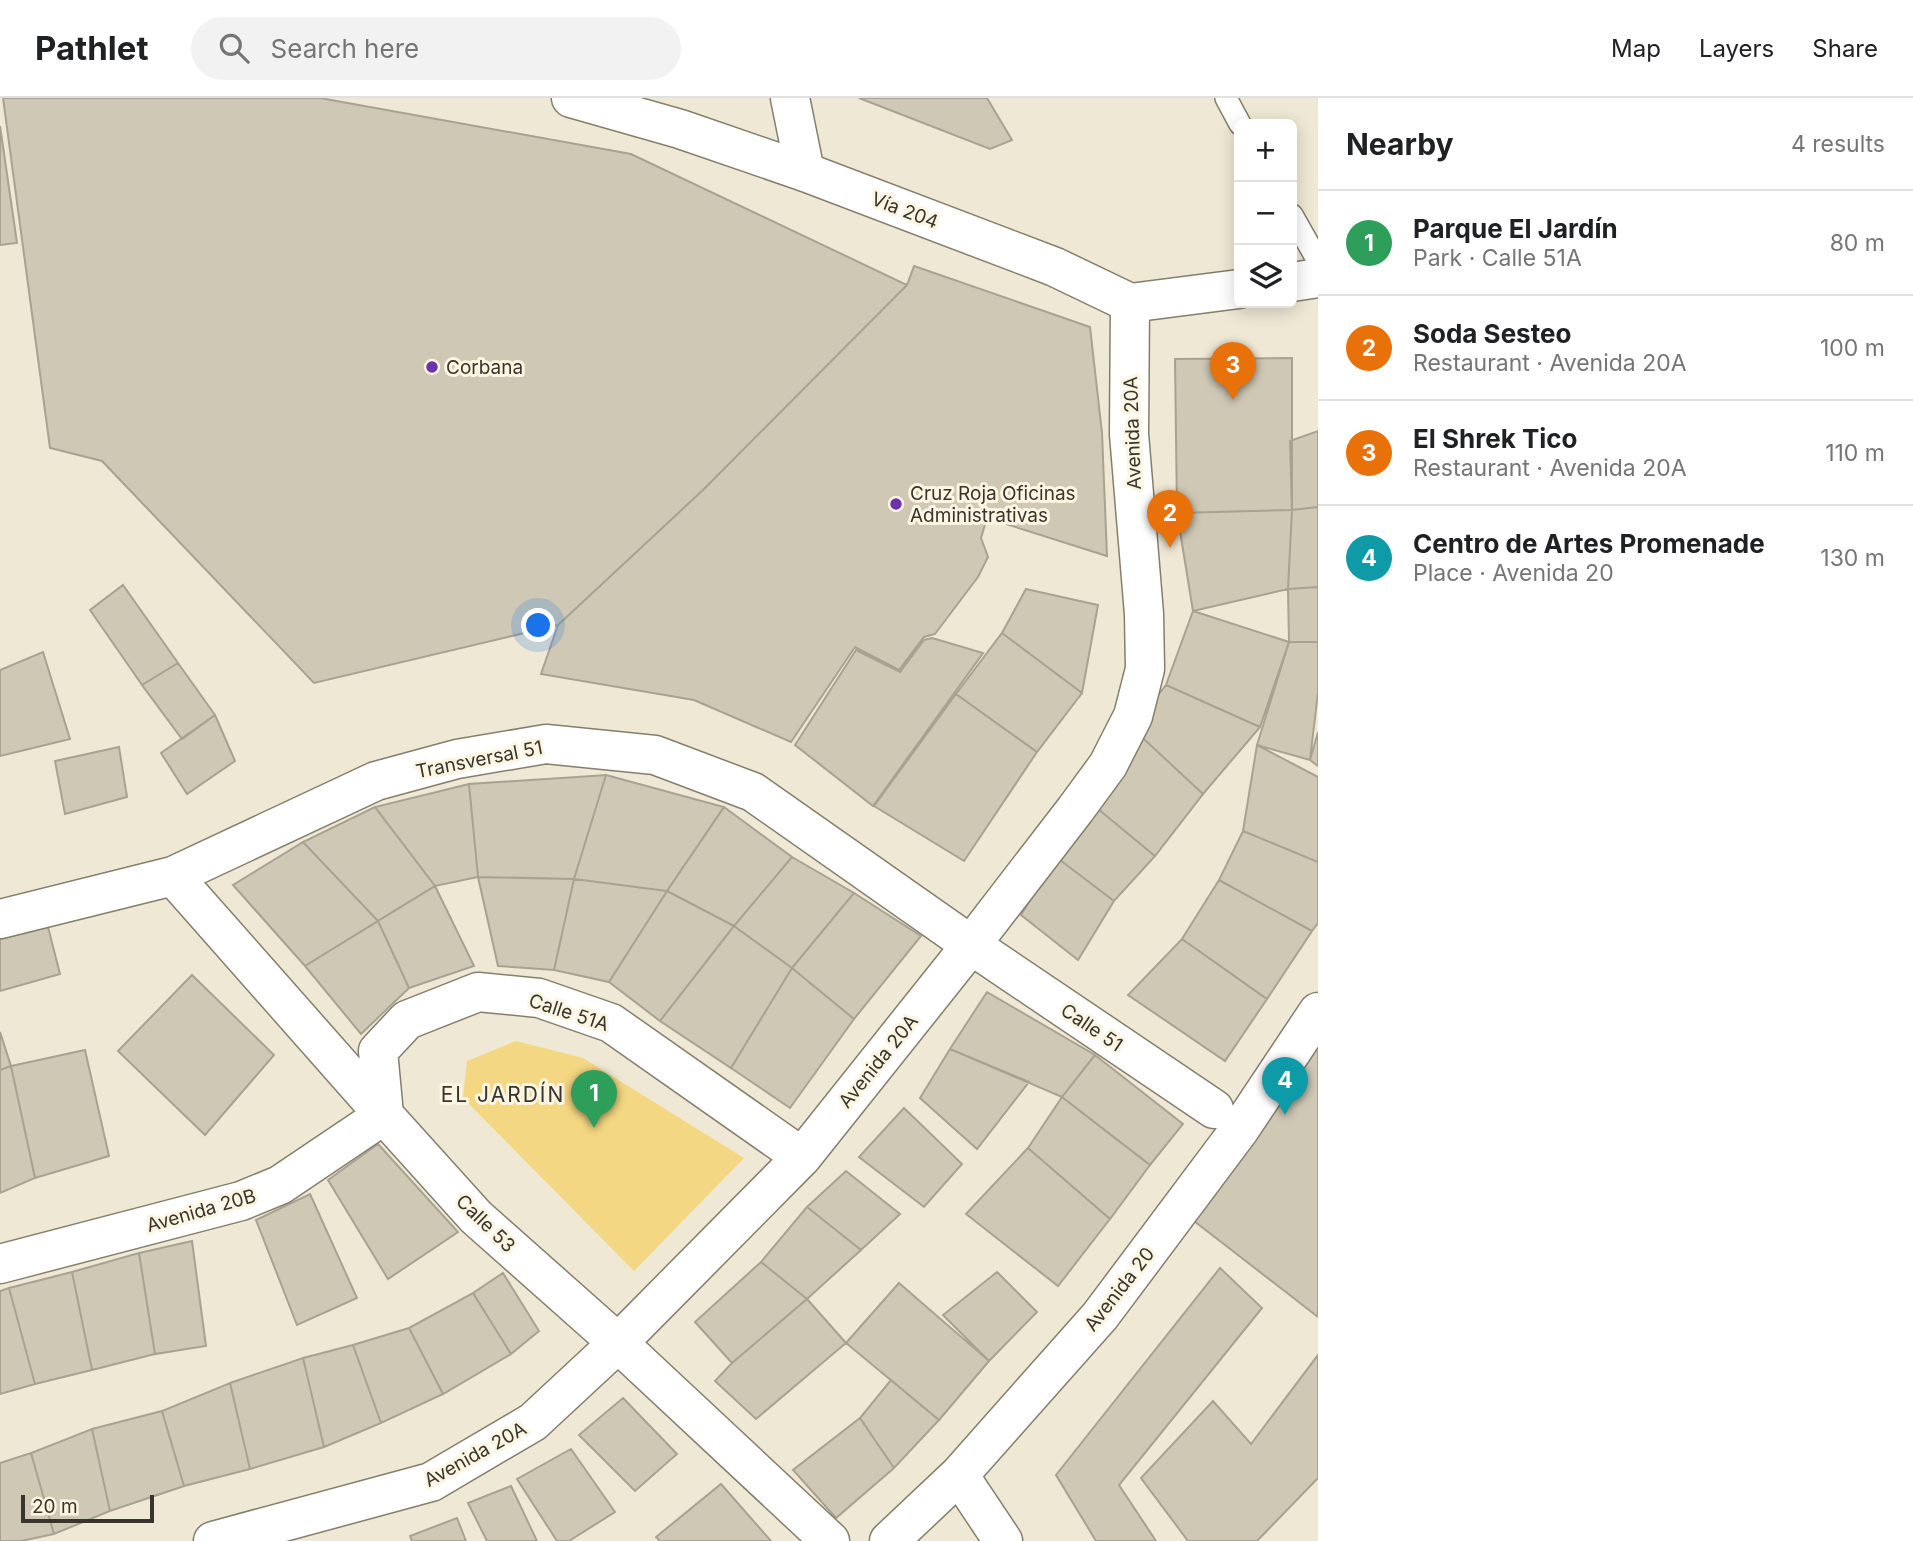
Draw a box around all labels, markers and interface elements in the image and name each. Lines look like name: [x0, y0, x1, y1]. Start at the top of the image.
search box: [191, 17, 681, 80]
text: Pathlet: [35, 28, 149, 68]
icon: search: [215, 29, 253, 67]
text: Search here: [271, 33, 419, 64]
text: Map: [1611, 34, 1661, 63]
text: Layers: [1699, 34, 1774, 63]
text: Share: [1812, 34, 1878, 63]
map controls: [1234, 119, 1297, 308]
button: +: [1234, 119, 1297, 182]
text: Nearby: [1346, 126, 1454, 162]
text: 4 results: [1791, 130, 1885, 158]
button: −: [1234, 182, 1297, 245]
street label: Vía 204: [868, 187, 941, 234]
text: Parque El Jardín: [1413, 213, 1618, 244]
text: 1: [1364, 229, 1374, 257]
text: 80 m: [1830, 229, 1885, 257]
text: Park · Calle 51A: [1413, 244, 1582, 272]
button: layers: [1234, 245, 1297, 308]
text: Soda Sesteo: [1413, 318, 1571, 349]
text: 2: [1362, 334, 1376, 362]
text: 100 m: [1820, 334, 1885, 362]
pin: 3: [1210, 342, 1256, 400]
text: Restaurant · Avenida 20A: [1413, 349, 1687, 377]
place label: Corbana: [446, 356, 523, 379]
marker: Corbana: [424, 359, 440, 375]
street label: Avenida 20A: [1119, 376, 1146, 490]
text: El Shrek Tico: [1413, 423, 1578, 454]
text: 3: [1362, 439, 1376, 467]
text: 110 m: [1825, 439, 1885, 467]
text: Restaurant · Avenida 20A: [1413, 454, 1687, 482]
place label: Cruz Roja Oficinas Administrativas: [910, 482, 1076, 527]
pin: 2: [1147, 490, 1193, 548]
marker: Cruz Roja Oficinas Administrativas: [888, 496, 904, 512]
text: Centro de Artes Promenade: [1413, 528, 1765, 559]
text: 4: [1361, 544, 1377, 572]
text: 130 m: [1820, 544, 1885, 572]
text: Place · Avenida 20: [1413, 559, 1614, 587]
your location: [521, 608, 555, 642]
street label: Transversal 51: [414, 736, 544, 783]
street label: Calle 51A: [526, 989, 612, 1036]
street label: Calle 51: [1057, 998, 1127, 1056]
street label: Avenida 20A: [834, 1010, 923, 1113]
pin: 4: [1262, 1057, 1308, 1115]
pin: 1: [571, 1070, 617, 1128]
district label: EL JARDÍN: [441, 1081, 565, 1107]
street label: Avenida 20B: [144, 1184, 258, 1237]
street label: Calle 53: [451, 1190, 520, 1257]
street label: Avenida 20: [1079, 1243, 1159, 1336]
street label: Avenida 20A: [420, 1417, 530, 1492]
scale bar: [21, 1492, 154, 1524]
text: 20 m: [32, 1495, 78, 1518]

